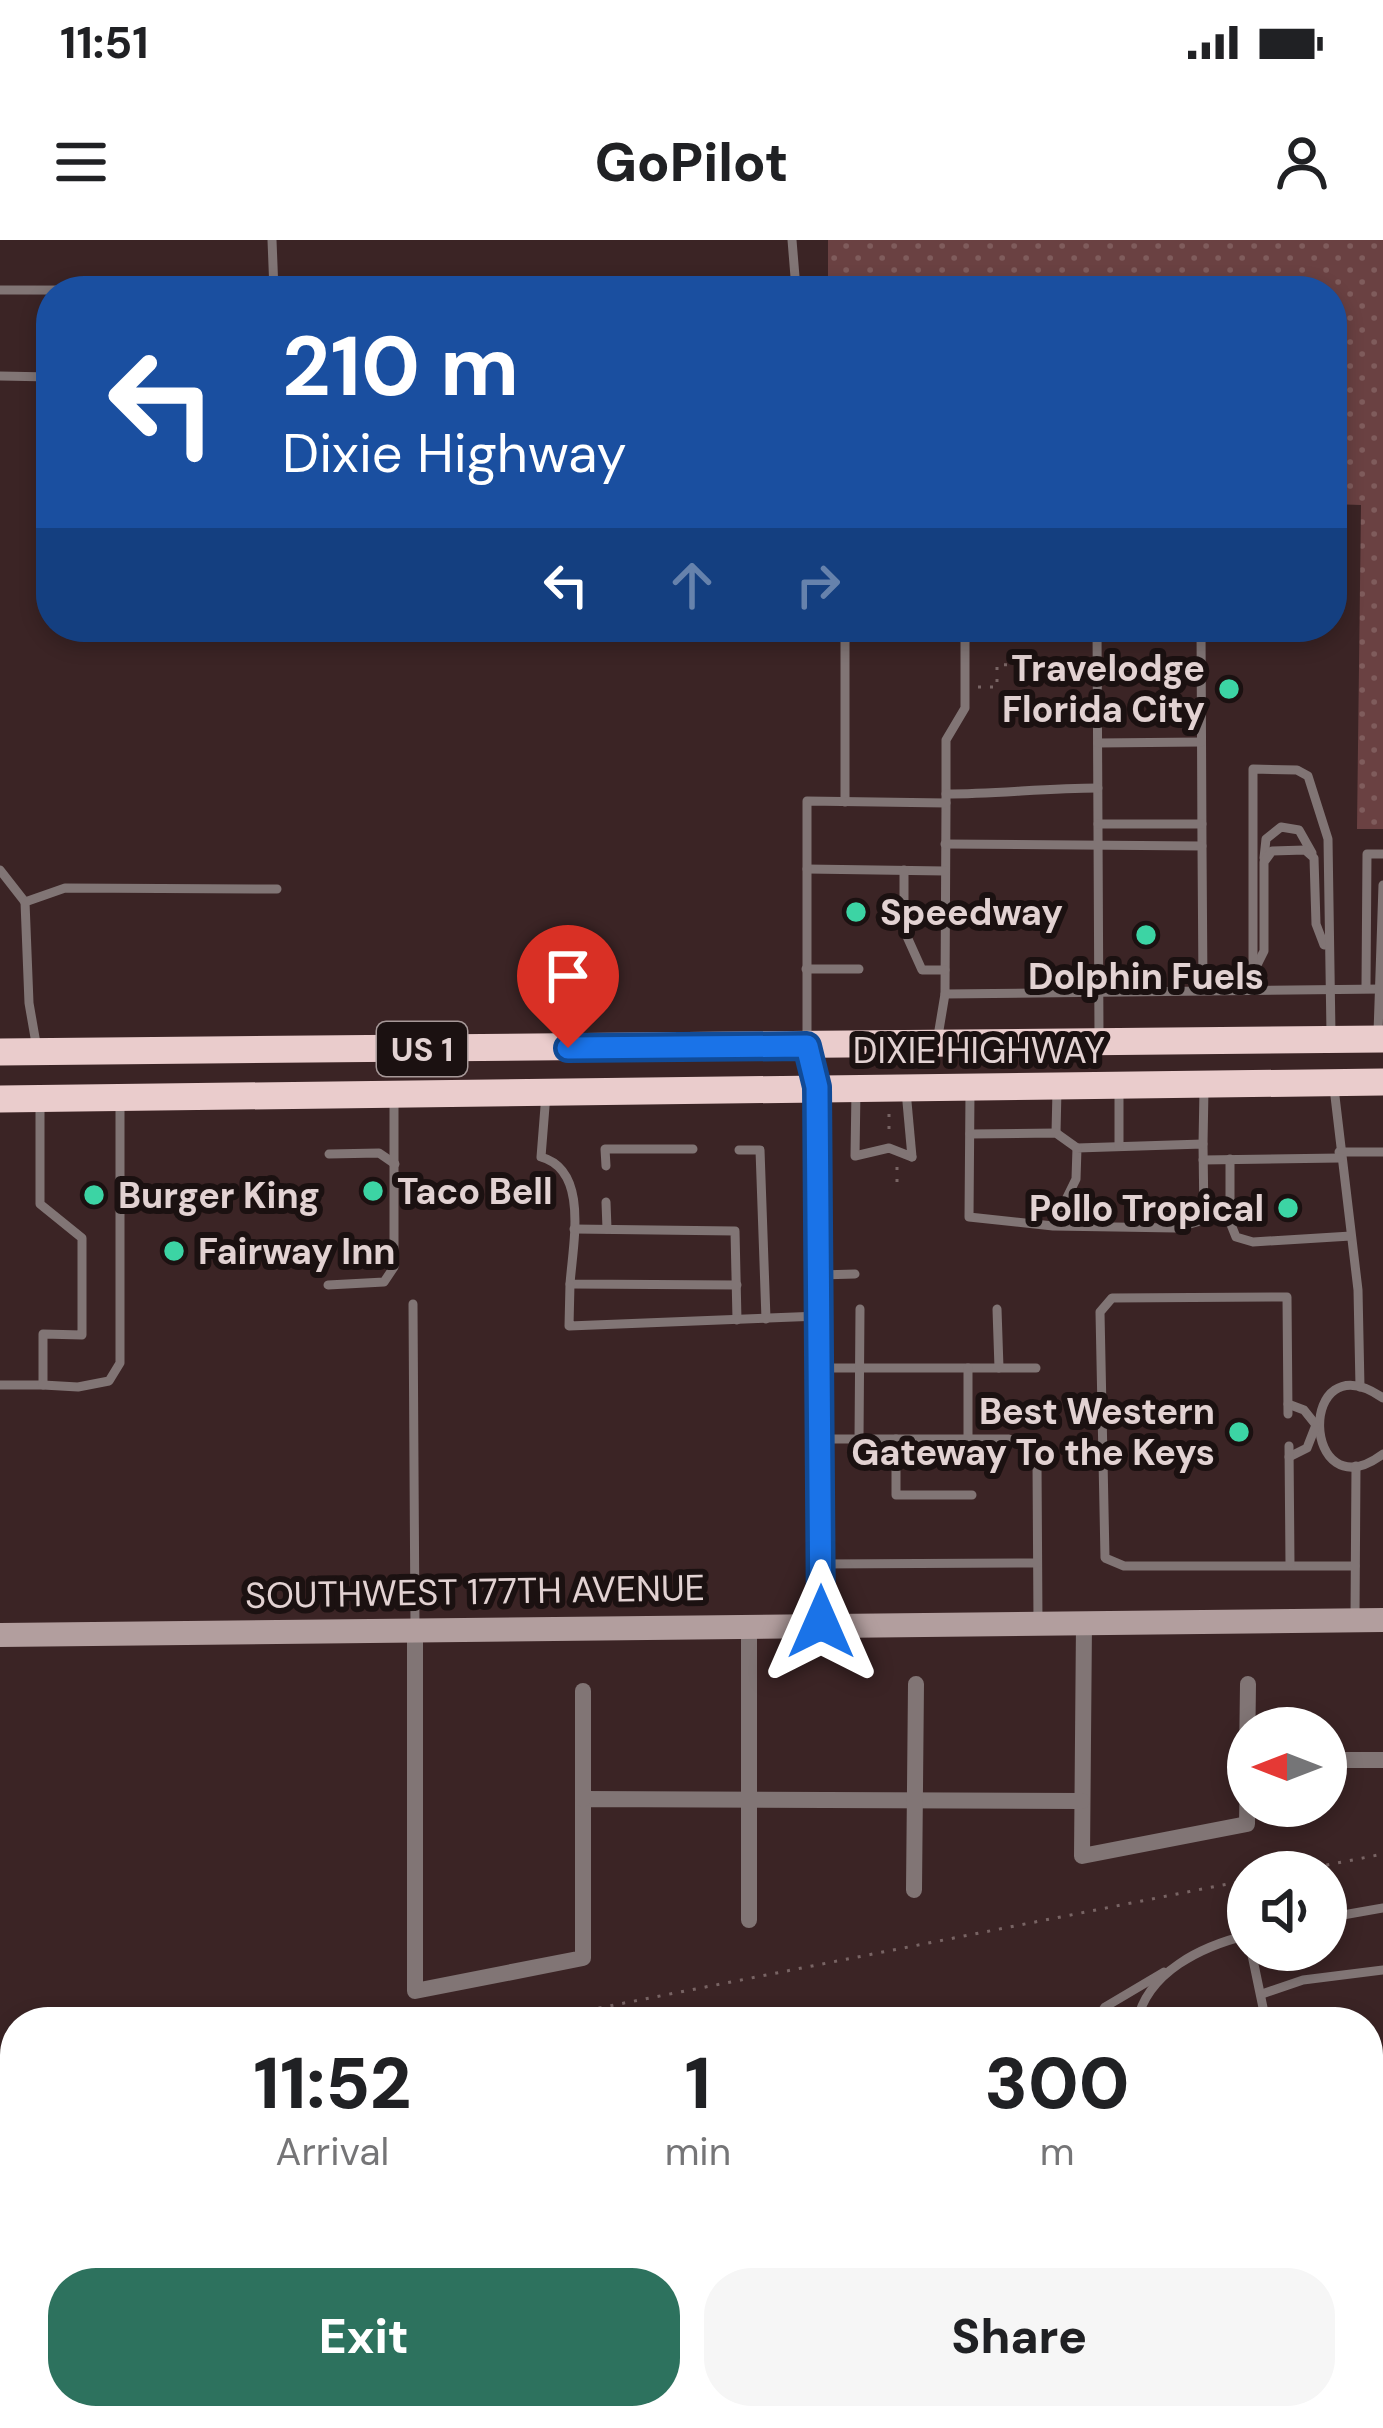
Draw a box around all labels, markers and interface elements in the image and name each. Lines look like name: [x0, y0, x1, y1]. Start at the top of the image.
text: 11:51: [60, 13, 149, 72]
text: GoPilot: [595, 127, 788, 198]
icon: menu: [48, 129, 114, 195]
icon: person: [1269, 129, 1335, 195]
text: 210 m: [282, 312, 519, 421]
icon: left: [84, 324, 240, 480]
text: Dixie Highway: [282, 418, 627, 489]
icon: left: [533, 552, 599, 618]
icon: ahead: [659, 552, 725, 618]
icon: right: [785, 552, 851, 618]
place label: Travelodge Florida City: [1002, 645, 1205, 733]
marker: Travelodge Florida City: [1216, 676, 1242, 702]
place label: Speedway: [880, 889, 1063, 936]
marker: Speedway: [843, 899, 869, 925]
marker: Dolphin Fuels: [1133, 922, 1159, 948]
pin: [517, 925, 619, 1048]
icon: arrive: [535, 943, 601, 1009]
place label: Dolphin Fuels: [1028, 953, 1264, 1000]
road number: US 1: [377, 1022, 467, 1076]
street label: DIXIE HIGHWAY: [853, 1027, 1105, 1074]
place label: Taco Bell: [397, 1168, 553, 1215]
place label: Burger King: [118, 1172, 320, 1219]
marker: Taco Bell: [360, 1178, 386, 1204]
marker: Burger King: [81, 1182, 107, 1208]
place label: Pollo Tropical: [1029, 1185, 1264, 1232]
marker: Pollo Tropical: [1275, 1195, 1301, 1221]
place label: Fairway Inn: [198, 1228, 396, 1275]
marker: Fairway Inn: [161, 1238, 187, 1264]
place label: Best Western Gateway To the Keys: [851, 1388, 1215, 1476]
marker: Best Western Gateway To the Keys: [1226, 1419, 1252, 1445]
position arrow: [758, 1559, 884, 1685]
street label: SOUTHWEST 177TH AVENUE: [245, 1564, 705, 1619]
north arrow: [1227, 1707, 1347, 1827]
map controls: [1227, 1707, 1347, 1971]
button: sound: [1227, 1851, 1347, 1971]
text: 11:52: [253, 2037, 411, 2130]
text: 1: [685, 2037, 711, 2130]
text: 300: [984, 2037, 1130, 2130]
text: Arrival: [276, 2126, 389, 2177]
text: min: [665, 2126, 731, 2177]
text: m: [1040, 2126, 1074, 2177]
button: Exit: [48, 2268, 680, 2406]
button: Share: [704, 2268, 1335, 2406]

